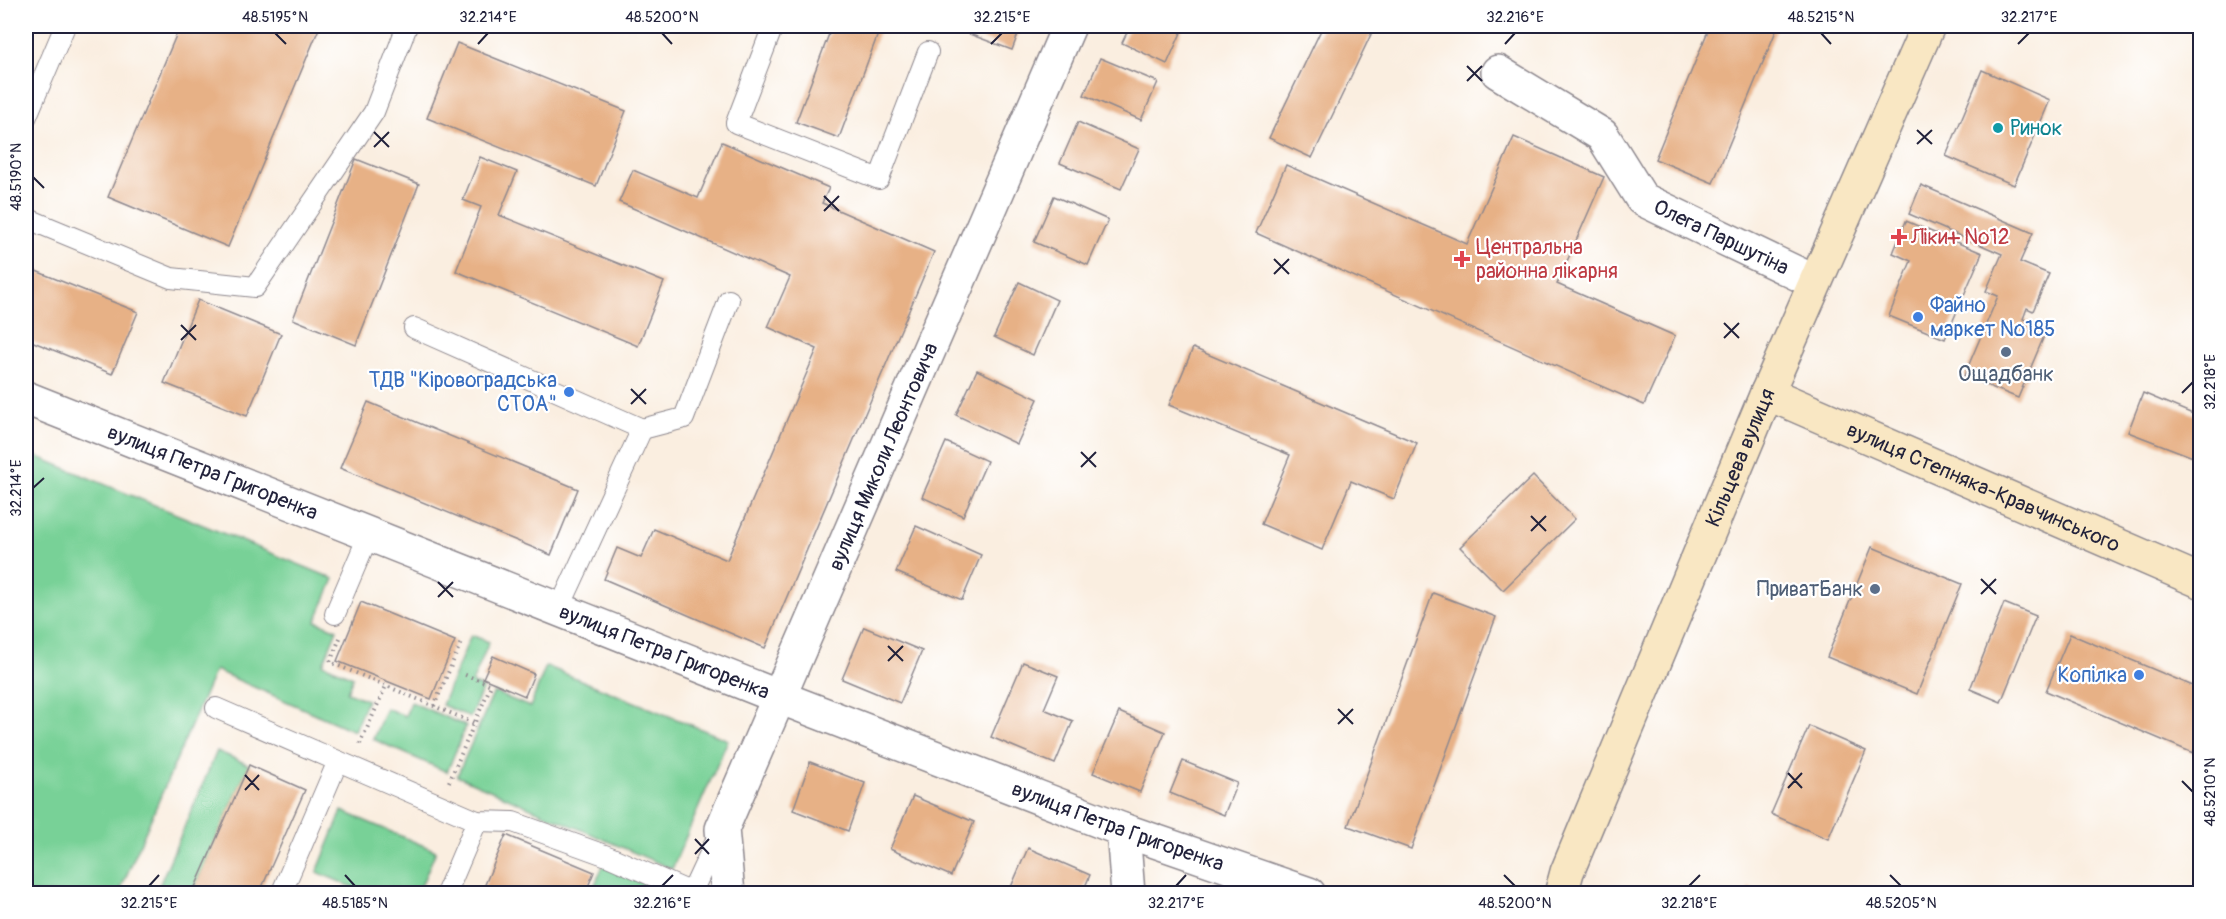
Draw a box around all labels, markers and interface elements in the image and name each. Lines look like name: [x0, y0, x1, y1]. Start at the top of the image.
text: 48.5195°N: [242, 8, 308, 27]
text: 32.214°E: [459, 8, 517, 27]
text: 48.5200°N: [625, 8, 699, 27]
text: 32.215°E: [974, 8, 1031, 27]
text: 32.216°E: [1486, 8, 1544, 27]
text: 48.5215°N: [1788, 8, 1854, 27]
text: 32.217°E: [2001, 8, 2057, 27]
place label: Ринок: [2010, 115, 2063, 142]
marker: Ринок: [1991, 121, 2005, 135]
text: 48.5190°N: [7, 143, 26, 211]
street label: Олега Паршутіна: [1649, 194, 1793, 281]
place label: Ліки+ №12: [1910, 224, 2009, 251]
marker: Ліки+ №12: [1892, 230, 1906, 244]
place label: Центральна районна лікарня: [1476, 234, 1618, 285]
marker: Центральна районна лікарня: [1453, 250, 1471, 268]
place label: Файно маркет №185: [1930, 292, 2055, 343]
marker: Файно маркет №185: [1911, 310, 1925, 324]
street label: вулиця Миколи Леонтовича: [822, 339, 944, 575]
marker: Ощадбанк: [1999, 345, 2013, 359]
text: 32.218°E: [2201, 354, 2220, 410]
place label: Ощадбанк: [1958, 361, 2054, 388]
place label: ТДВ "Кіровоградська СТОА": [369, 367, 557, 418]
street label: Кільцева вулиця: [1700, 384, 1781, 531]
marker: ТДВ "Кіровоградська СТОА": [562, 385, 576, 399]
street label: вулиця Степняка-Кравчинського: [1842, 416, 2124, 559]
street label: вулиця Петра Григоренка: [103, 419, 322, 527]
text: 32.214°E: [7, 459, 26, 517]
place label: ПриватБанк: [1757, 576, 1863, 603]
marker: ПриватБанк: [1868, 582, 1882, 596]
street label: вулиця Петра Григоренка: [555, 598, 774, 706]
place label: Копілка: [2058, 662, 2127, 689]
marker: Копілка: [2132, 668, 2146, 682]
text: 48.5210°N: [2201, 758, 2220, 826]
street label: вулиця Петра Григоренка: [1008, 775, 1228, 878]
text: 32.215°E: [121, 894, 178, 913]
text: 48.5185°N: [322, 894, 388, 913]
text: 32.216°E: [633, 894, 691, 913]
text: 32.217°E: [1148, 894, 1204, 913]
text: 48.5200°N: [1478, 894, 1552, 913]
text: 32.218°E: [1661, 894, 1717, 913]
text: 48.5205°N: [1865, 894, 1937, 913]

